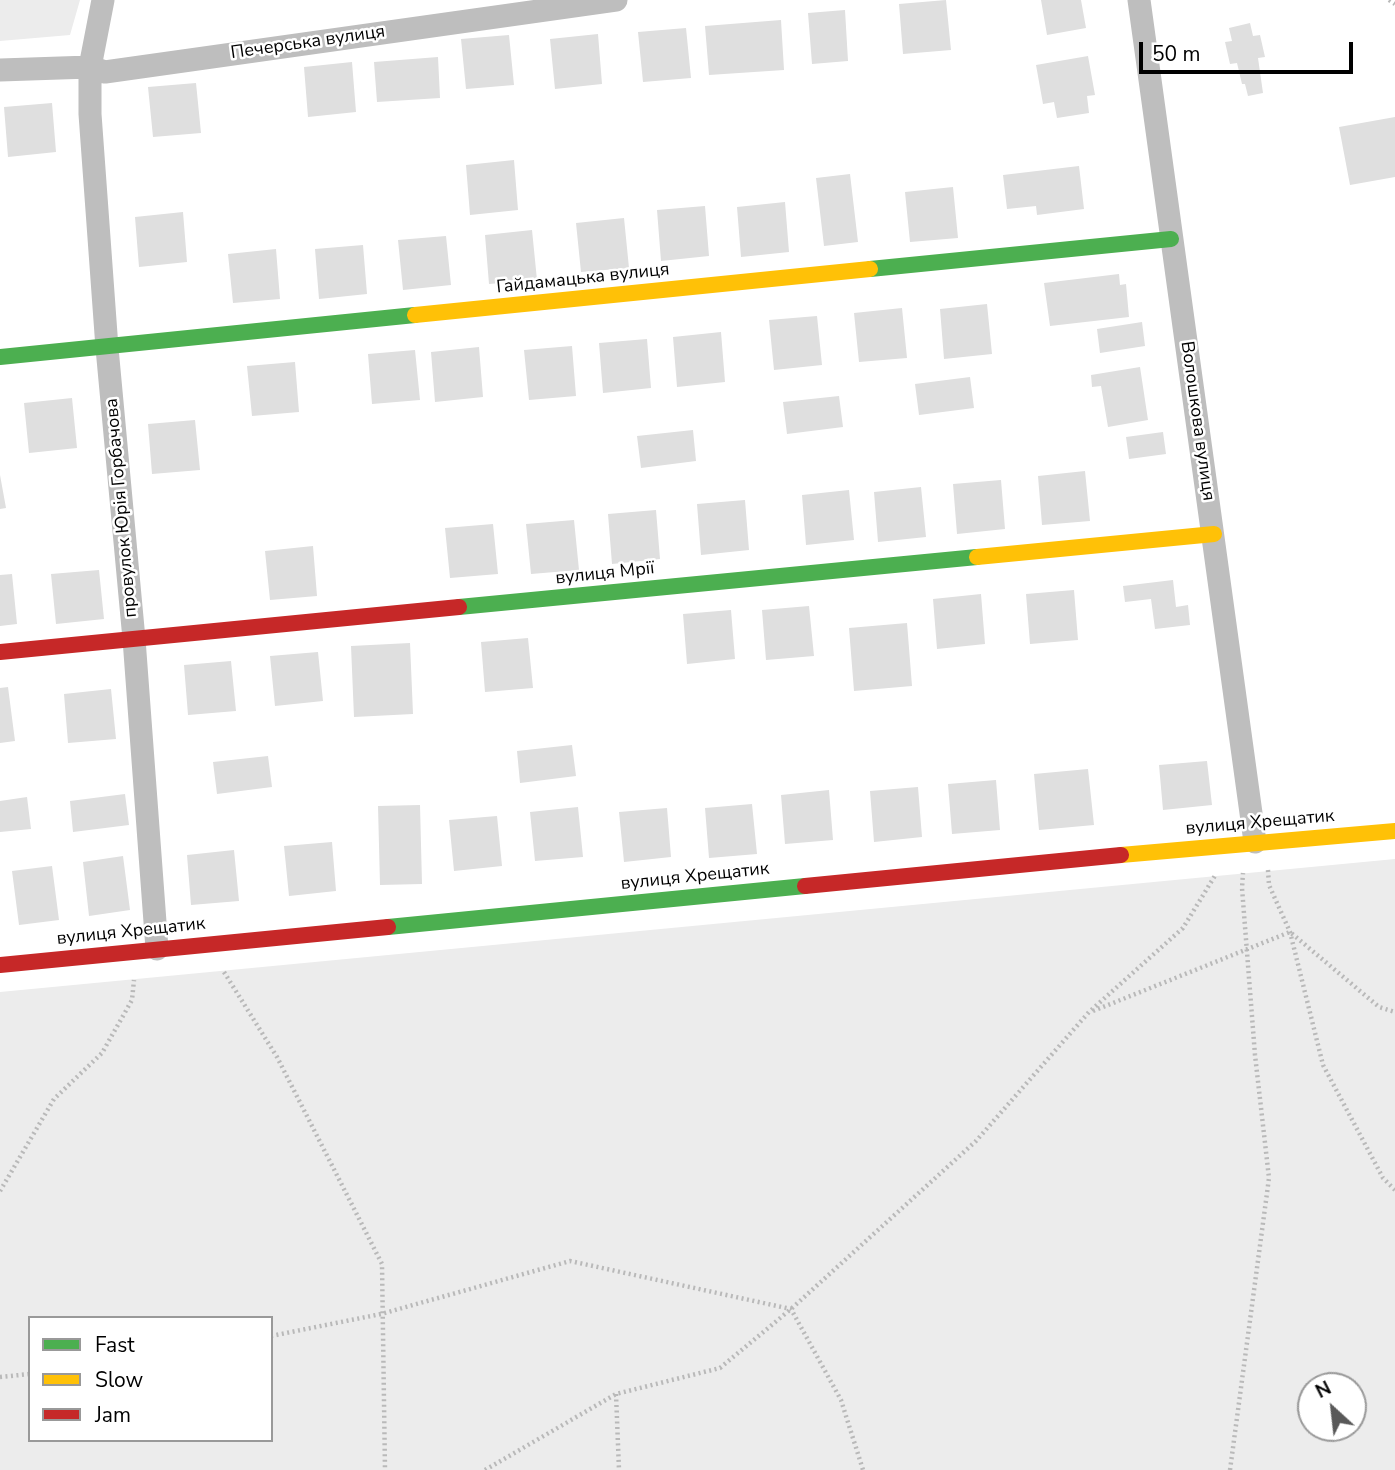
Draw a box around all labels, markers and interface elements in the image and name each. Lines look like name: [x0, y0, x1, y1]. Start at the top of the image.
street label: Печерська вулиця: [229, 21, 387, 65]
scale bar: [1143, 28, 1356, 72]
text: 50 m: [1152, 40, 1201, 68]
street label: Гайдамацька вулиця: [495, 259, 671, 299]
street label: Волошкова вулиця: [1175, 340, 1219, 502]
street label: провулок Юрія Горбачова: [102, 397, 142, 619]
street label: вулиця Мрії: [554, 558, 656, 590]
street label: вулиця Хрещатик: [1185, 806, 1335, 840]
street label: вулиця Хрещатик: [620, 858, 770, 896]
street label: вулиця Хрещатик: [56, 913, 206, 951]
legend: [28, 1316, 273, 1442]
text: Fast: [95, 1331, 135, 1359]
text: Slow: [95, 1366, 143, 1394]
north arrow: [1297, 1372, 1367, 1442]
text: N: [1311, 1375, 1336, 1405]
text: Jam: [95, 1401, 131, 1429]

